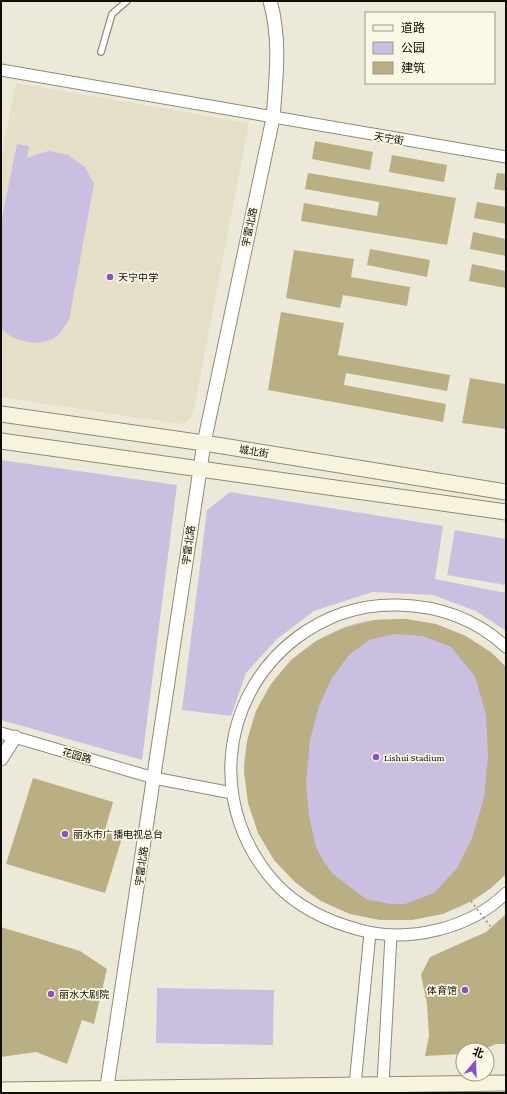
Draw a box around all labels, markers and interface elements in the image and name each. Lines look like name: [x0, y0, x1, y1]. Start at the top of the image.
legend: [365, 12, 495, 84]
text: 道路: [401, 21, 425, 35]
text: 公园: [401, 41, 425, 55]
text: 建筑: [401, 61, 425, 75]
street label: 天宁街: [373, 130, 405, 147]
street label: 宇雷北路: [240, 206, 259, 248]
marker: 天宁中学: [105, 272, 115, 282]
place label: 天宁中学: [118, 272, 158, 283]
street label: 城北街: [238, 444, 270, 459]
street label: 宇雷北路: [180, 524, 197, 566]
street label: 花园路: [61, 746, 93, 765]
marker: Lishui Stadium: [371, 752, 381, 762]
place label: Lishui Stadium: [384, 752, 445, 763]
marker: 丽水市广播电视总台: [60, 829, 70, 839]
place label: 丽水市广播电视总台: [73, 829, 163, 840]
street label: 宇雷北路: [133, 845, 150, 887]
place label: 体育馆: [427, 985, 457, 996]
marker: 体育馆: [460, 985, 470, 995]
marker: 丽水大剧院: [46, 989, 56, 999]
place label: 丽水大剧院: [59, 989, 109, 1000]
north arrow: [455, 1042, 495, 1082]
text: 北: [471, 1045, 485, 1060]

